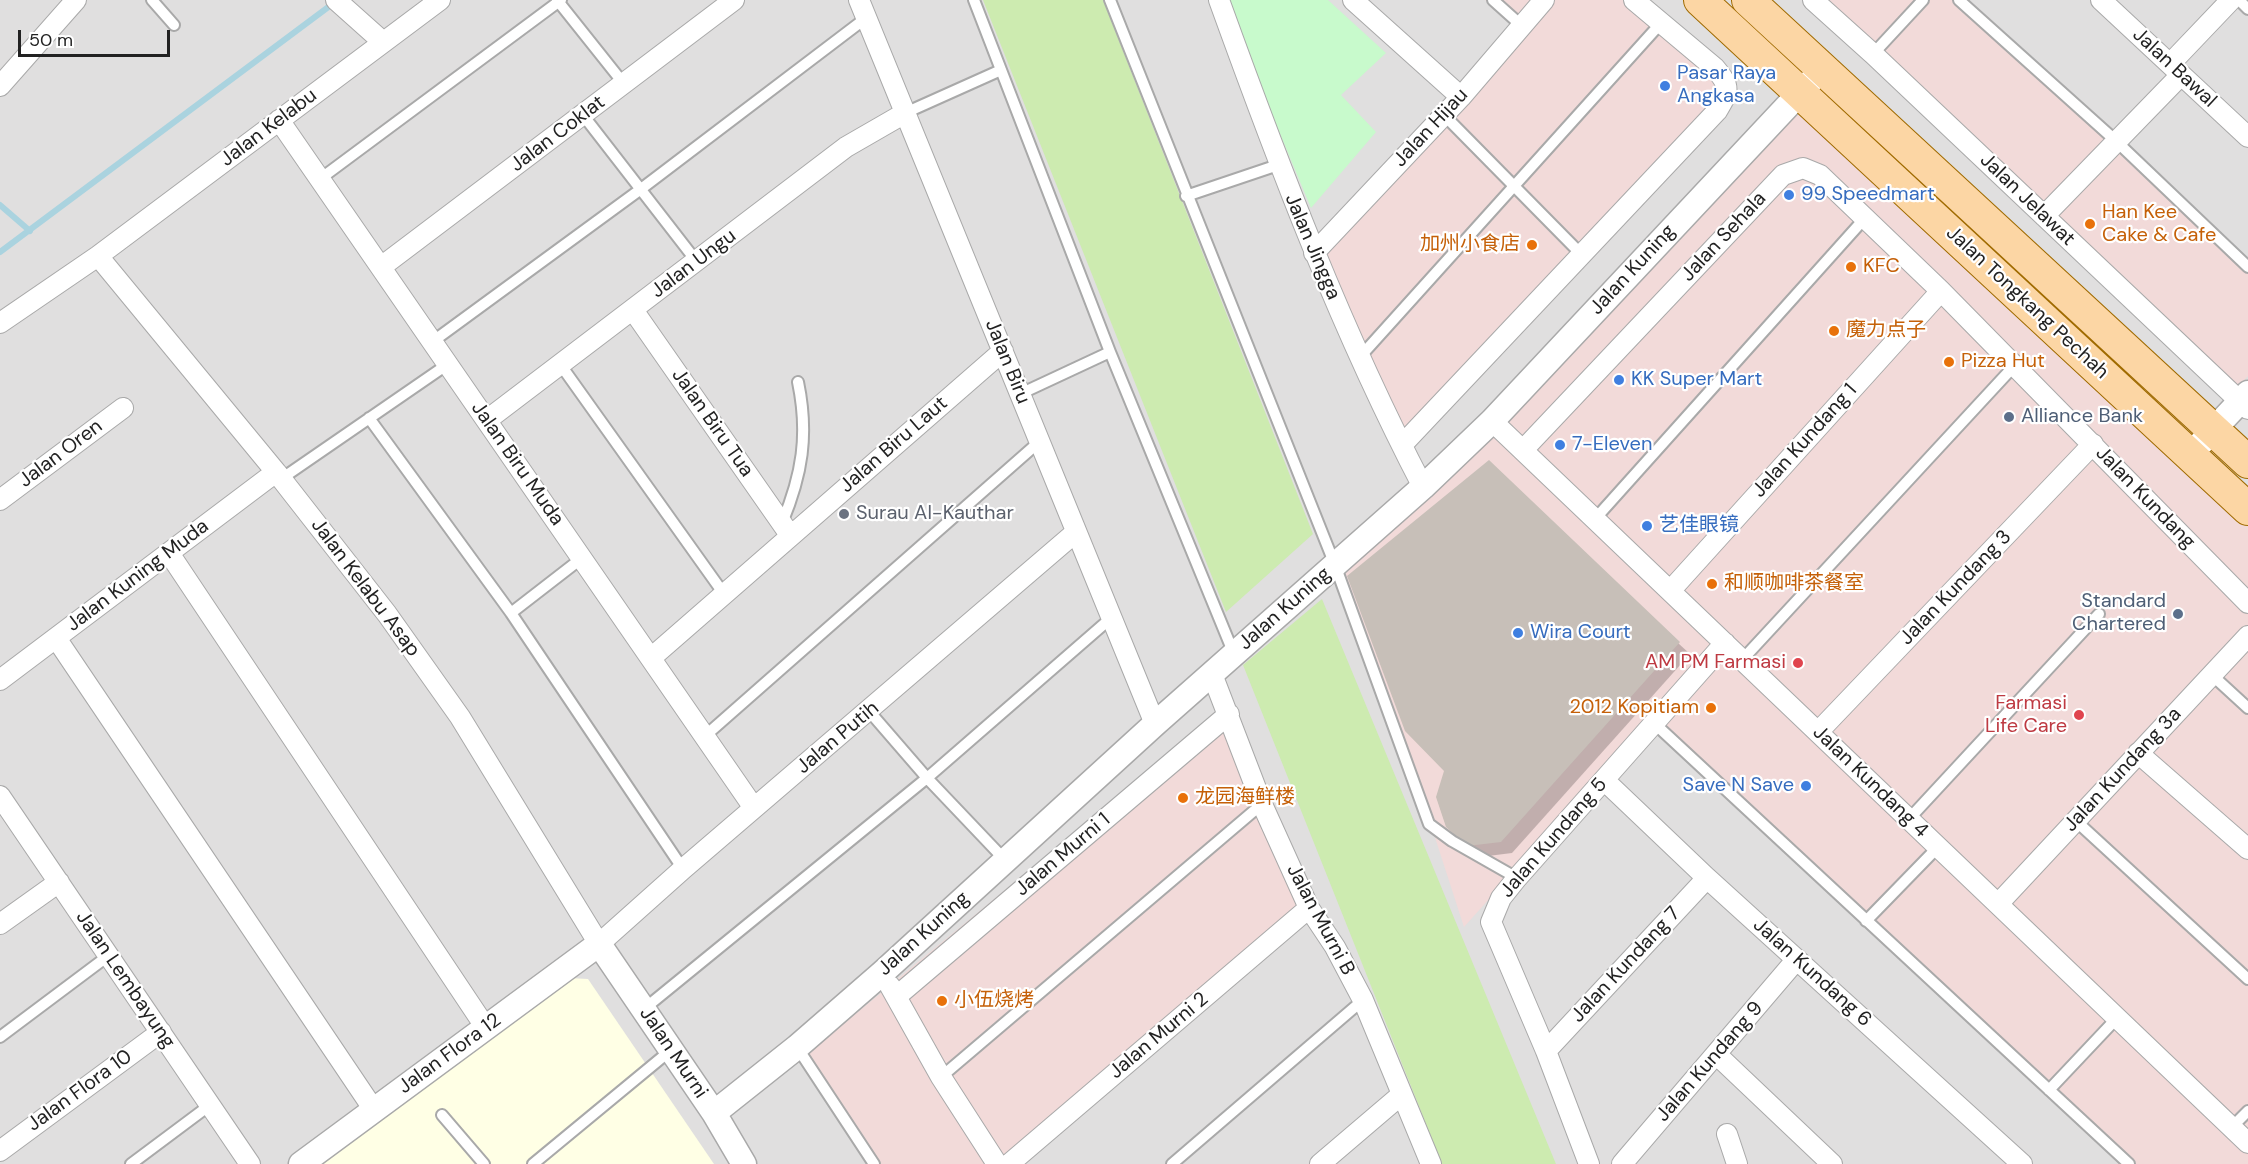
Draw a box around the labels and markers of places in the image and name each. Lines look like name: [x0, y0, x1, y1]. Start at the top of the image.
place label: Pasar Raya Angkasa: [1677, 62, 1776, 109]
marker: Pasar Raya Angkasa: [1658, 79, 1672, 93]
place label: 99 Speedmart: [1801, 183, 1935, 207]
marker: 99 Speedmart: [1782, 188, 1796, 202]
place label: Han Kee Cake & Cafe: [2102, 201, 2216, 248]
marker: Han Kee Cake & Cafe: [2083, 217, 2097, 231]
place label: 加州小食店: [1420, 233, 1520, 257]
marker: 加州小食店: [1525, 238, 1539, 252]
place label: KFC: [1863, 255, 1900, 279]
marker: KFC: [1844, 260, 1858, 274]
place label: 魔力点子: [1846, 319, 1926, 343]
marker: 魔力点子: [1827, 324, 1841, 338]
place label: Pizza Hut: [1961, 350, 2045, 374]
marker: Pizza Hut: [1942, 355, 1956, 369]
place label: KK Super Mart: [1631, 368, 1762, 392]
marker: KK Super Mart: [1612, 373, 1626, 387]
place label: Alliance Bank: [2021, 405, 2143, 429]
marker: Alliance Bank: [2002, 410, 2016, 424]
place label: 7-Eleven: [1572, 433, 1652, 457]
marker: 7-Eleven: [1553, 438, 1567, 452]
place label: Surau Al-Kauthar: [856, 502, 1014, 526]
marker: Surau Al-Kauthar: [837, 507, 851, 521]
place label: 艺佳眼镜: [1659, 514, 1739, 538]
marker: 艺佳眼镜: [1640, 519, 1654, 533]
place label: 和顺咖啡茶餐室: [1724, 572, 1864, 596]
marker: 和顺咖啡茶餐室: [1705, 577, 1719, 591]
place label: Standard Chartered: [2072, 590, 2166, 637]
marker: Standard Chartered: [2171, 607, 2185, 621]
place label: Wira Court: [1530, 621, 1631, 645]
marker: Wira Court: [1511, 626, 1525, 640]
place label: AM PM Farmasi: [1645, 651, 1786, 675]
marker: AM PM Farmasi: [1791, 656, 1805, 670]
place label: Farmasi Life Care: [1985, 692, 2067, 739]
place label: 2012 Kopitiam: [1569, 696, 1699, 720]
marker: 2012 Kopitiam: [1704, 701, 1718, 715]
marker: Farmasi Life Care: [2072, 708, 2086, 722]
place label: Save N Save: [1683, 774, 1794, 798]
marker: Save N Save: [1799, 779, 1813, 793]
place label: 龙园海鲜楼: [1195, 786, 1295, 810]
marker: 龙园海鲜楼: [1176, 791, 1190, 805]
place label: 小伍烧烤: [954, 989, 1034, 1013]
marker: 小伍烧烤: [935, 994, 949, 1008]

